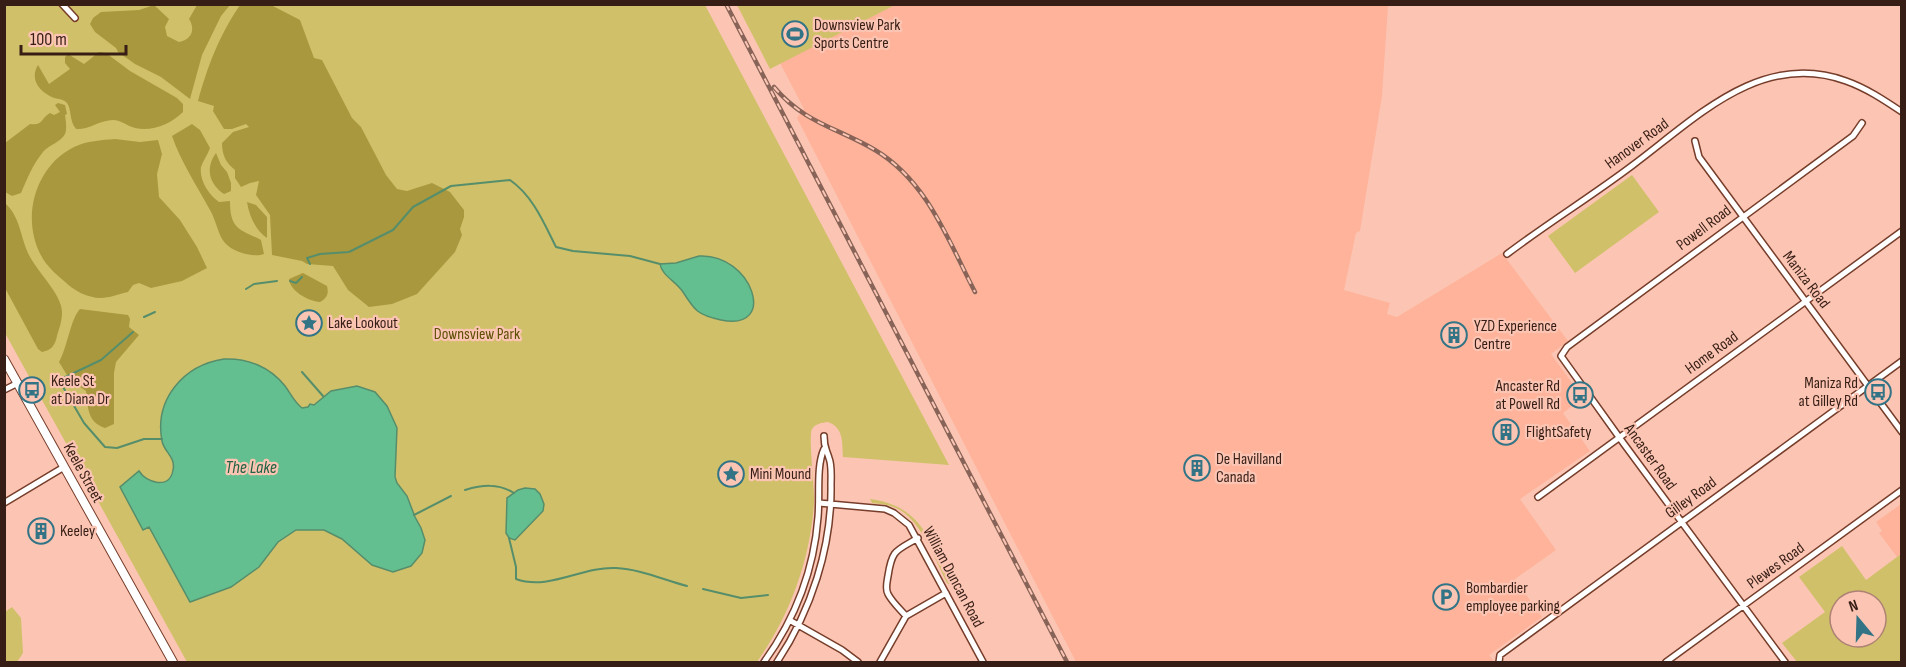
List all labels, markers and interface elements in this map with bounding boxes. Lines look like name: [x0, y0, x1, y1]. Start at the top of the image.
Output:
place label: Downsview Park Sports Centre: [814, 16, 900, 53]
scale bar: [21, 18, 126, 56]
sports icon: Downsview Park Sports Centre: [780, 19, 810, 49]
text: 100 m: [30, 29, 67, 50]
street label: Hanover Road: [1602, 115, 1672, 173]
street label: Powell Road: [1673, 201, 1735, 255]
street label: Maniza Road: [1778, 248, 1834, 312]
place icon: Lake Lookout: [294, 308, 324, 338]
place label: Lake Lookout: [328, 314, 398, 333]
place label: YZD Experience Centre: [1474, 317, 1557, 354]
building icon: YZD Experience Centre: [1439, 320, 1469, 350]
park label: Downsview Park: [434, 325, 520, 344]
street label: Home Road: [1682, 327, 1742, 379]
place label: Keele St at Diana Dr: [51, 372, 110, 409]
place label: Maniza Rd at Gilley Rd: [1799, 374, 1858, 411]
bus stop icon: Keele St at Diana Dr: [17, 375, 47, 405]
place label: Ancaster Rd at Powell Rd: [1495, 377, 1560, 414]
bus stop icon: Maniza Rd at Gilley Rd: [1863, 377, 1893, 407]
bus stop icon: Ancaster Rd at Powell Rd: [1565, 380, 1595, 410]
building icon: FlightSafety: [1491, 417, 1521, 447]
street label: Ancaster Road: [1619, 419, 1680, 494]
place label: FlightSafety: [1526, 423, 1591, 442]
street label: Keele Street: [59, 440, 107, 506]
place label: De Havilland Canada: [1216, 450, 1282, 487]
building icon: De Havilland Canada: [1182, 453, 1212, 483]
water label: The Lake: [225, 457, 277, 478]
place icon: Mini Mound: [716, 459, 746, 489]
place label: Mini Mound: [750, 465, 811, 484]
street label: Gilley Road: [1662, 473, 1720, 523]
building icon: Keeley: [26, 516, 56, 546]
place label: Keeley: [60, 522, 95, 541]
street label: William Duncan Road: [918, 523, 988, 631]
street label: Plewes Road: [1744, 539, 1808, 593]
place label: Bombardier employee parking: [1466, 579, 1560, 616]
parking icon: Bombardier employee parking: [1431, 582, 1461, 612]
north arrow: [1828, 589, 1888, 649]
text: N: [1846, 596, 1861, 617]

